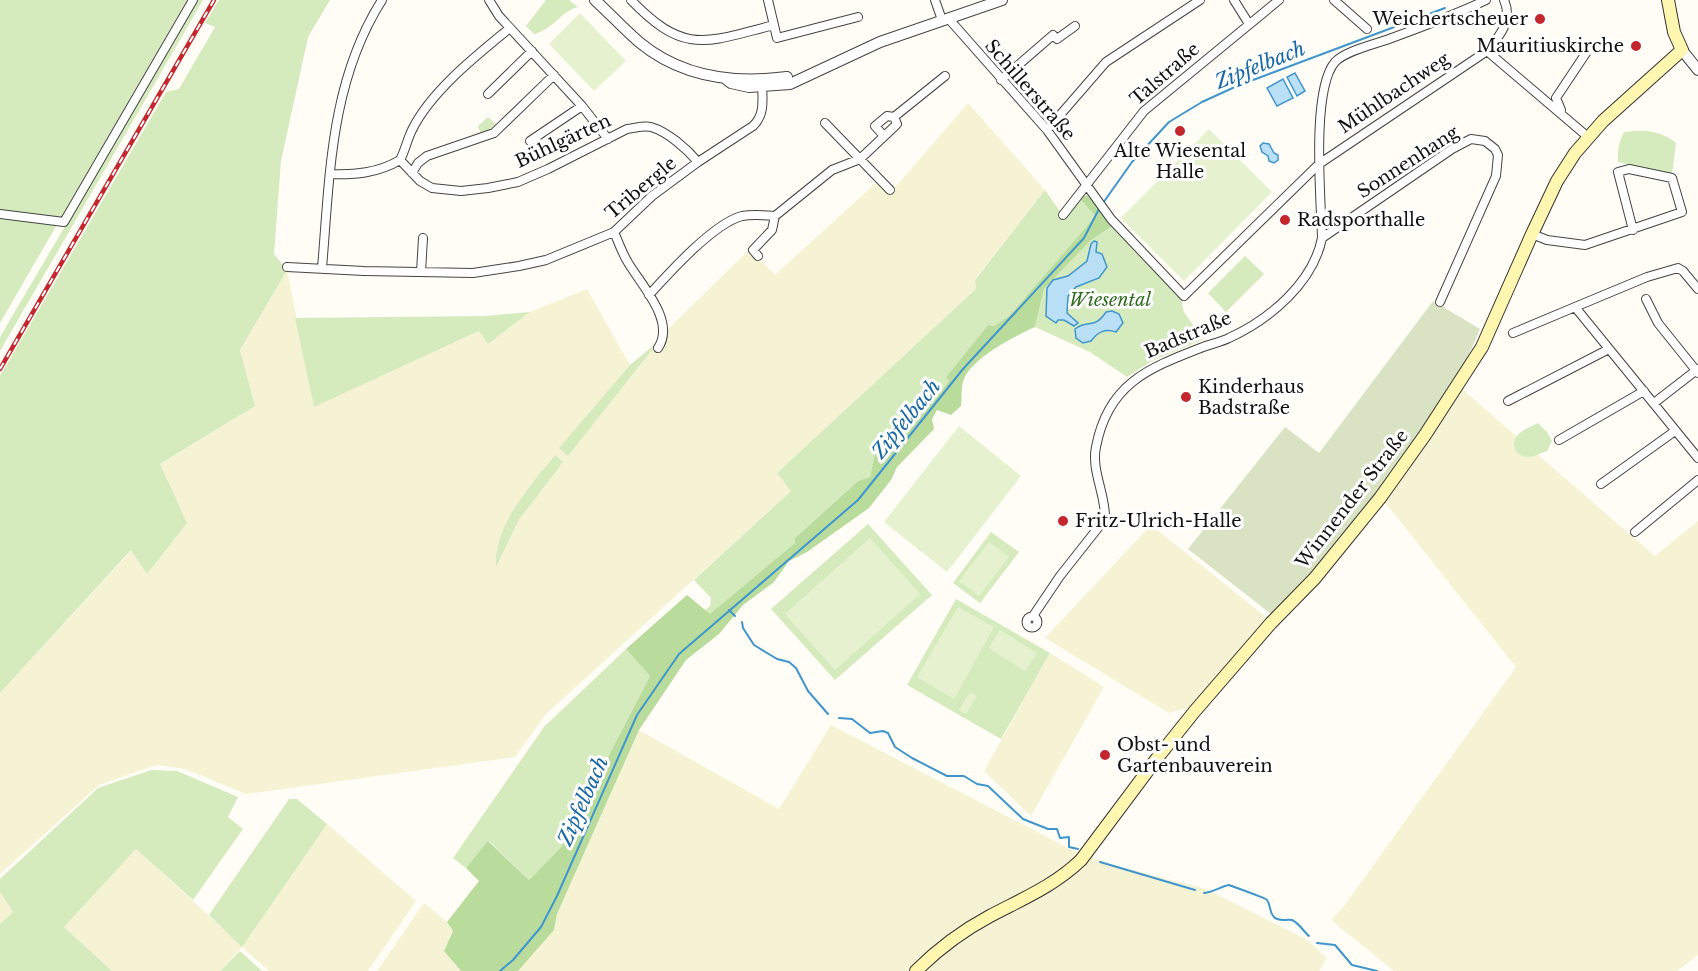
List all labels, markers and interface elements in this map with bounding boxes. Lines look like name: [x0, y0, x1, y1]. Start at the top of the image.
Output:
place label: Weichertscheuer: [1372, 8, 1528, 30]
marker: Weichertscheuer: [1533, 12, 1547, 26]
street label: Schillerstraße: [980, 35, 1080, 145]
place label: Mauritiuskirche: [1476, 35, 1624, 57]
water label: Zipfelbach: [1210, 36, 1309, 94]
street label: Talstraße: [1126, 38, 1204, 110]
marker: Mauritiuskirche: [1629, 39, 1643, 53]
street label: Mühlbachweg: [1334, 48, 1454, 138]
street label: Bühlgärten: [512, 109, 614, 173]
street label: Sonnenhang: [1353, 121, 1463, 203]
marker: Alte Wiesental Halle: [1173, 124, 1187, 138]
place label: Alte Wiesental Halle: [1113, 140, 1246, 183]
street label: Tribergle: [601, 152, 681, 224]
place label: Radsporthalle: [1297, 209, 1425, 231]
marker: Radsporthalle: [1278, 213, 1292, 227]
park label: Wiesental: [1069, 289, 1151, 311]
street label: Badstraße: [1141, 307, 1235, 363]
water label: Zipfelbach: [866, 374, 945, 464]
place label: Kinderhaus Badstraße: [1198, 376, 1304, 419]
marker: Kinderhaus Badstraße: [1179, 390, 1193, 404]
street label: Winnender Straße: [1290, 425, 1413, 574]
place label: Fritz-Ulrich-Halle: [1075, 510, 1242, 532]
marker: Fritz-Ulrich-Halle: [1056, 514, 1070, 528]
place label: Obst- und Gartenbauverein: [1117, 734, 1273, 777]
marker: Obst- und Gartenbauverein: [1098, 748, 1112, 762]
water label: Zipfelbach: [552, 753, 613, 850]

